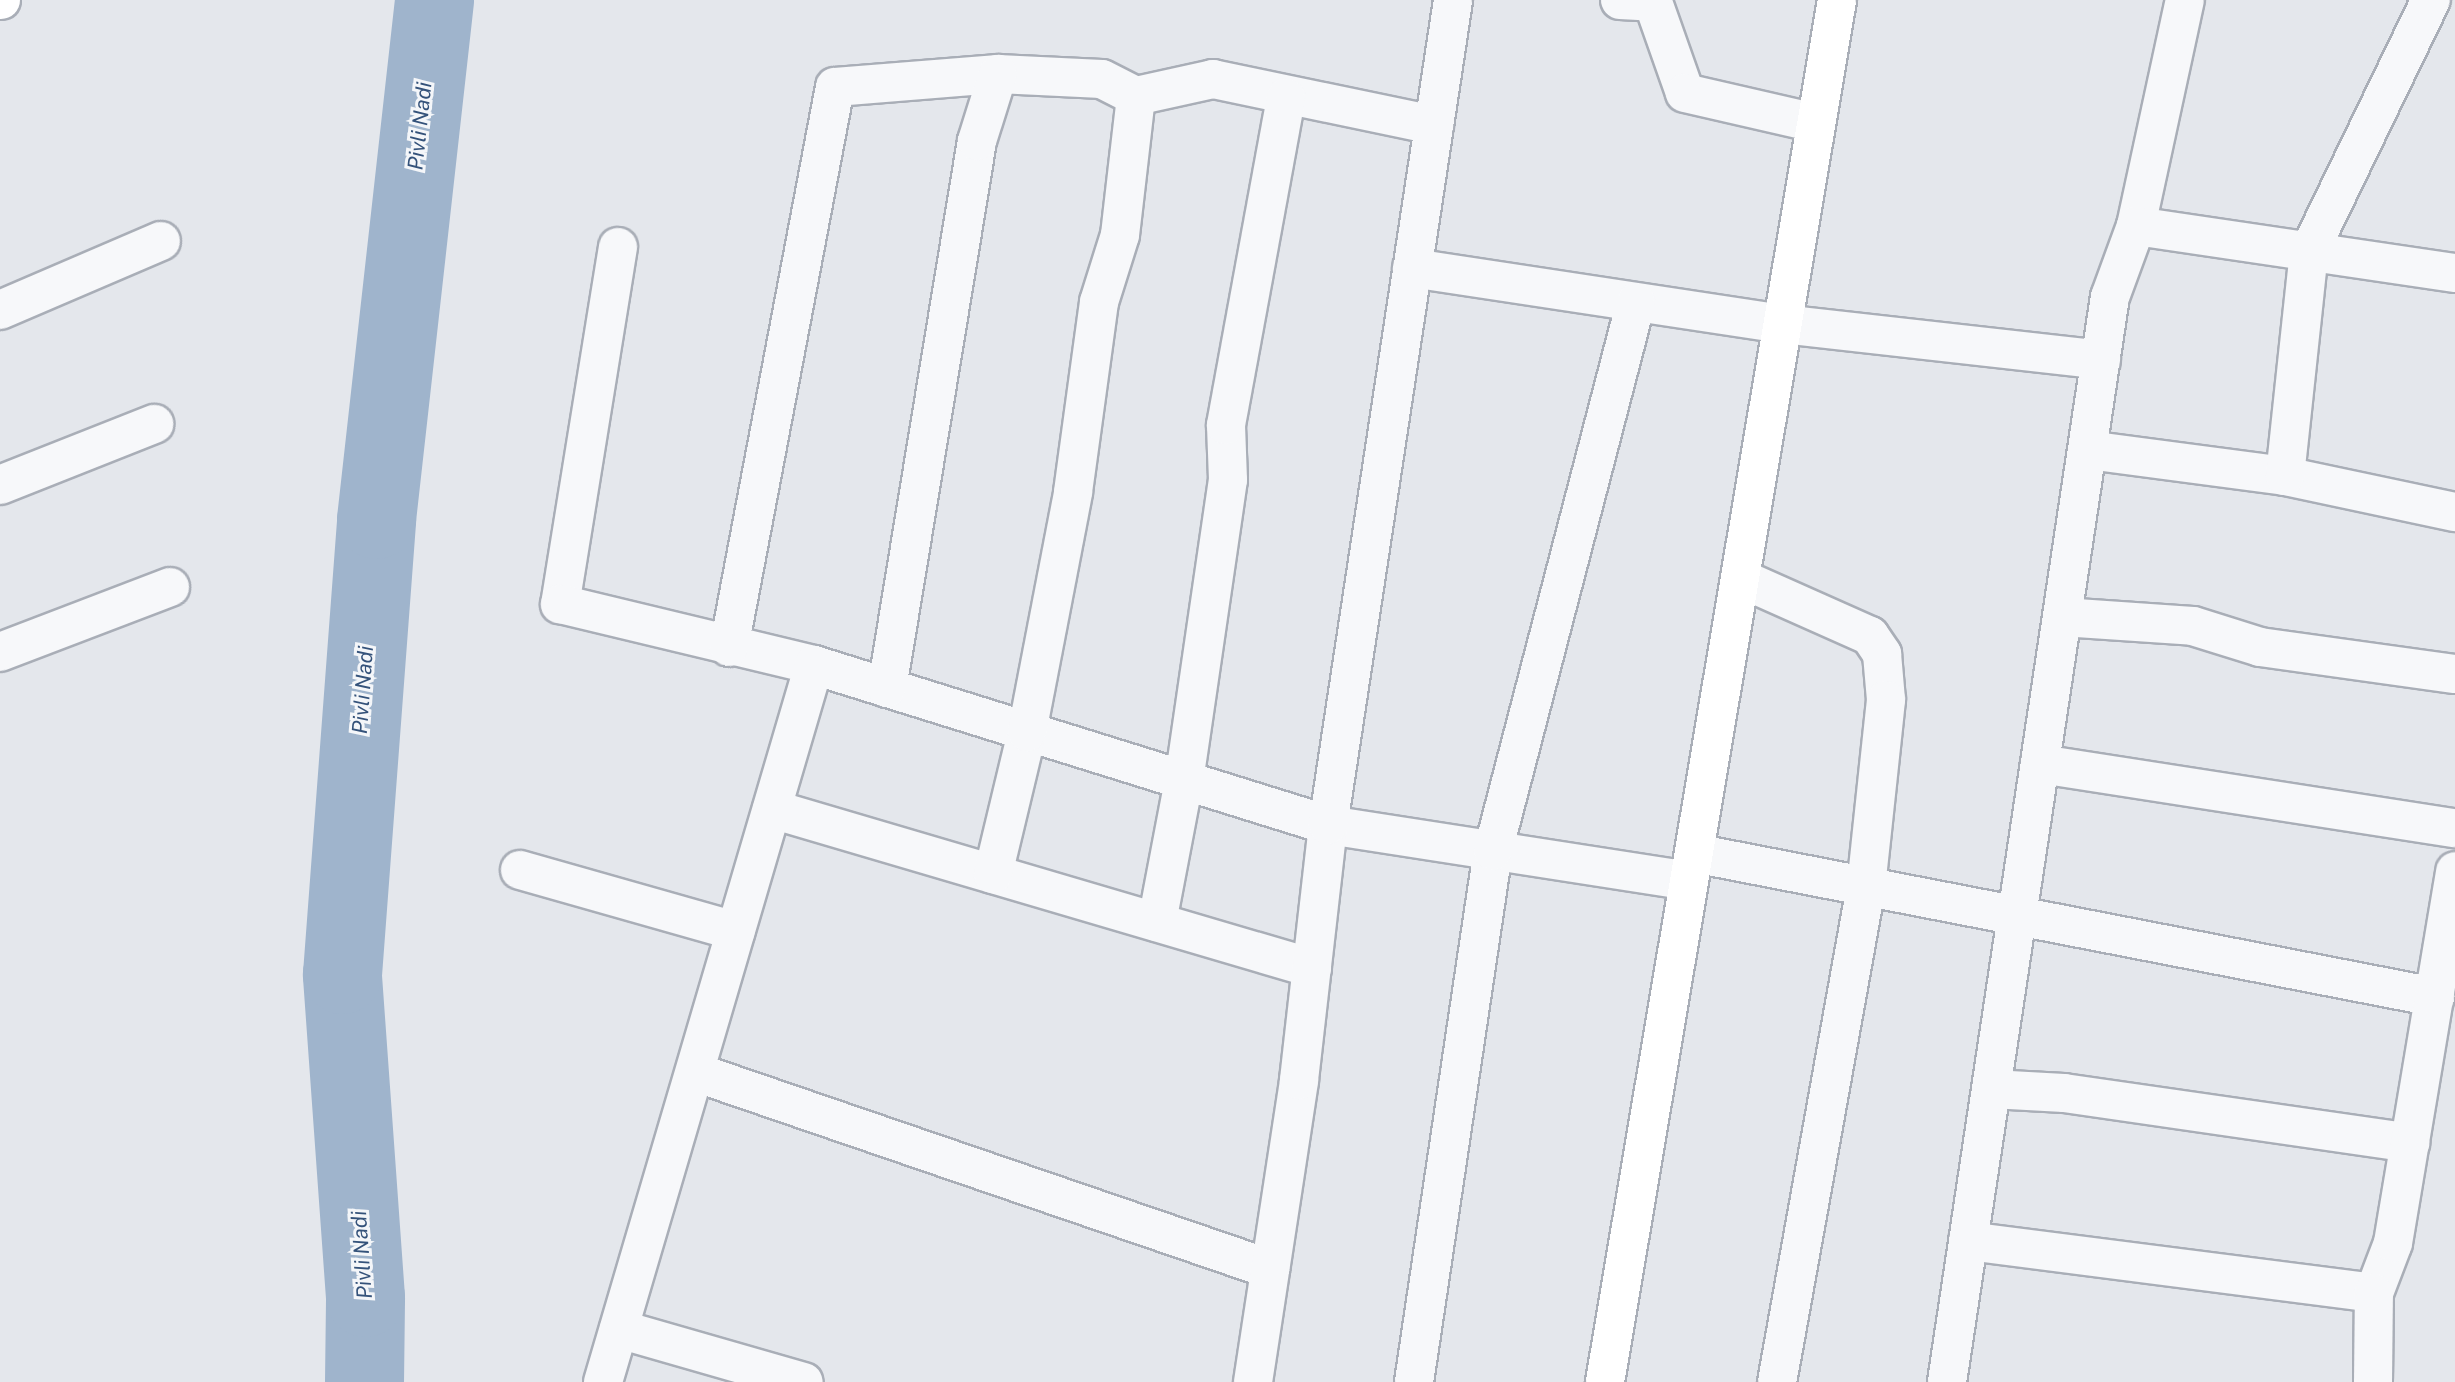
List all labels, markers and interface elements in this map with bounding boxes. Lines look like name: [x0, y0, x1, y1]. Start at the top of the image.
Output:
water label: Pivli Nadi: [403, 81, 437, 171]
water label: Pivli Nadi: [347, 645, 379, 735]
water label: Pivli Nadi: [346, 1210, 378, 1300]

